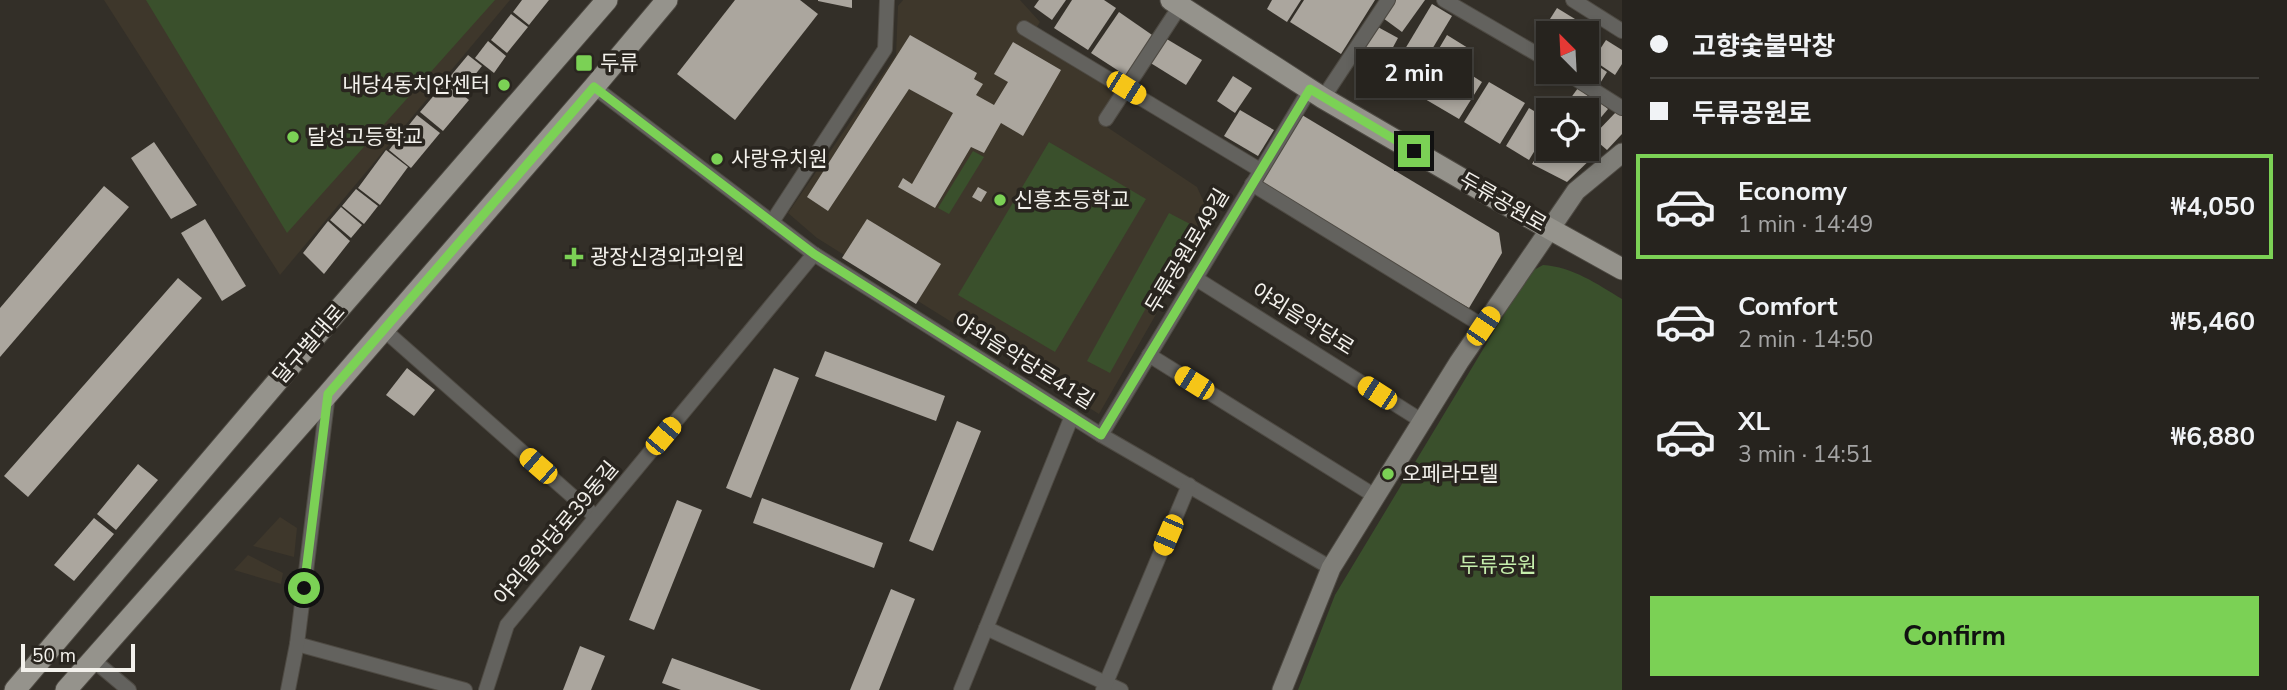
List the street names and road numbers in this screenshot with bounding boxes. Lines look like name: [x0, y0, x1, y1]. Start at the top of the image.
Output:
street label: 두류공원로: [1454, 166, 1552, 238]
street label: 두류공원로49길: [1139, 183, 1235, 319]
street label: 야외음악당로: [1246, 276, 1360, 362]
street label: 달구벌대로: [267, 298, 351, 390]
street label: 야외음악당로41길: [949, 307, 1099, 415]
street label: 야외음악당로39동길: [487, 455, 625, 611]

